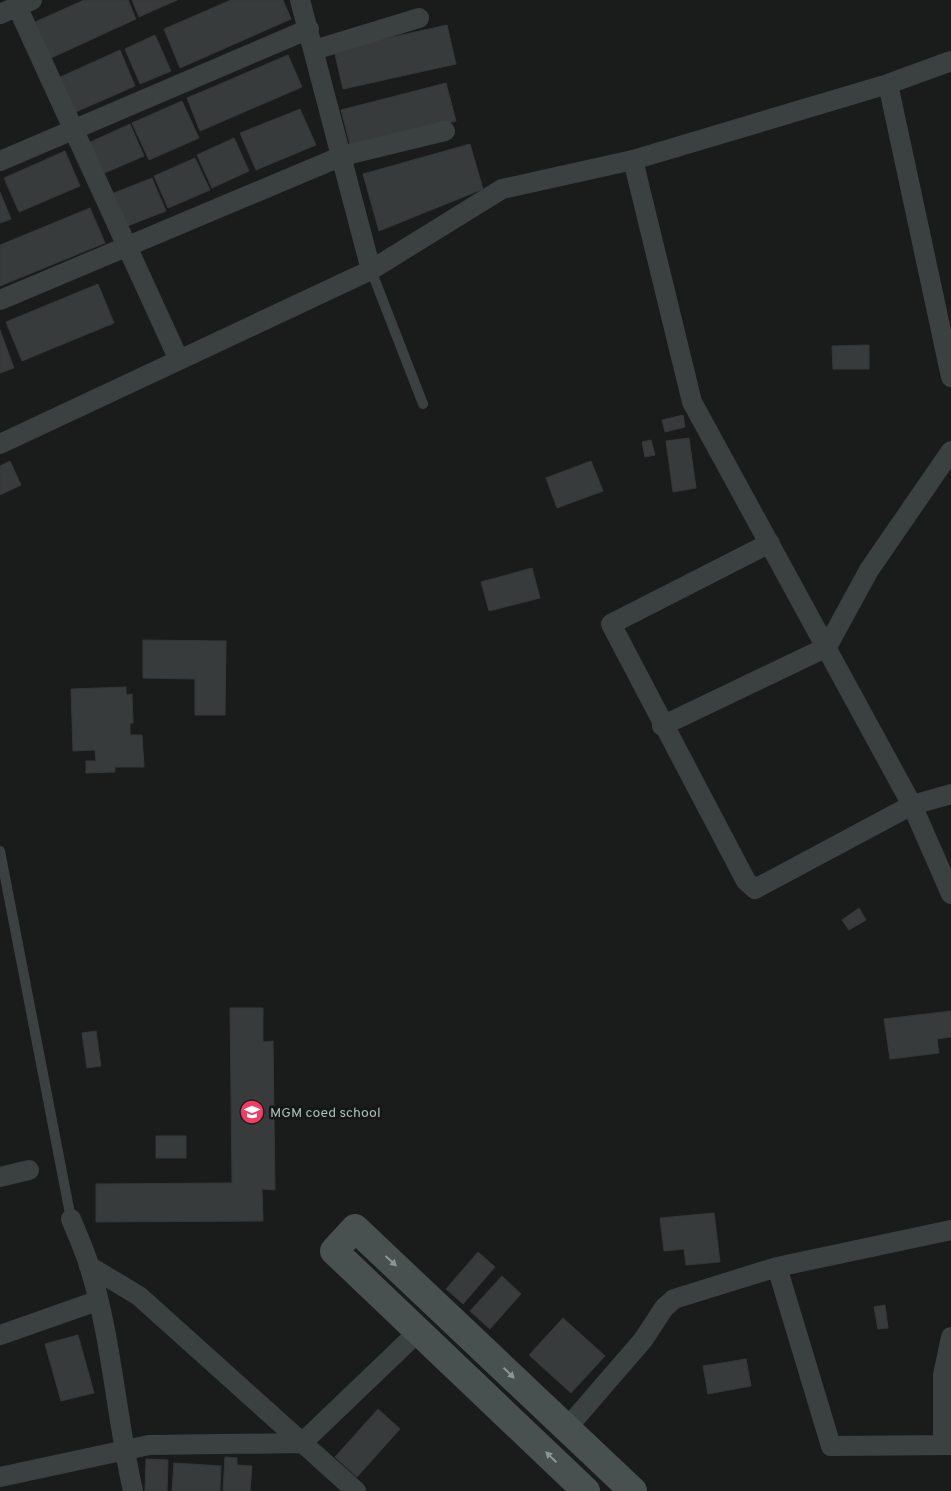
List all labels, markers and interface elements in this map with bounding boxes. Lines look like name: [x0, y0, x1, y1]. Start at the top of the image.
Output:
school or university icon: MGM coed school: [239, 1099, 265, 1125]
place label: MGM coed school: [270, 1105, 381, 1122]
one-way arrow: [385, 1255, 397, 1267]
one-way arrow: [503, 1367, 515, 1379]
one-way arrow: [545, 1451, 557, 1463]

